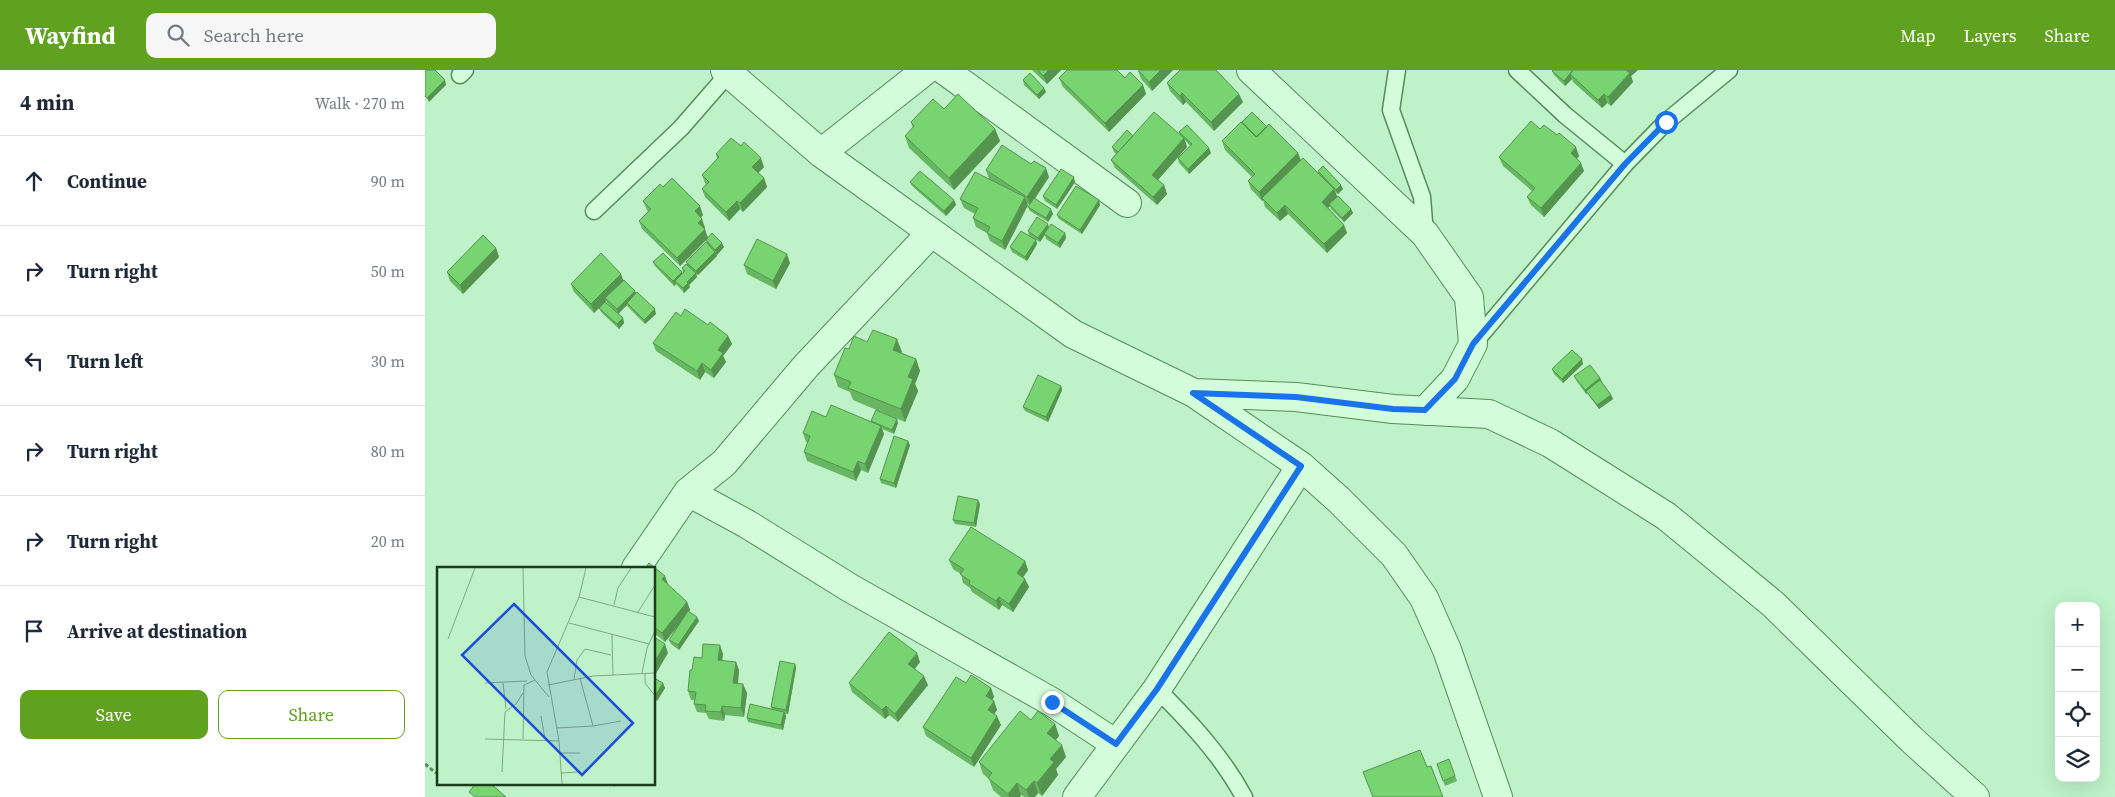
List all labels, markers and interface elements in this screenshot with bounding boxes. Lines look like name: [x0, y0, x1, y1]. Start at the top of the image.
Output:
search box: [146, 13, 496, 58]
text: Wayfind: [25, 19, 116, 52]
icon: search: [164, 21, 192, 49]
text: Search here: [204, 22, 304, 48]
text: Map: [1900, 23, 1935, 48]
text: Layers: [1963, 23, 2016, 48]
text: Share: [2044, 23, 2090, 48]
text: 4 min: [20, 88, 75, 117]
text: Walk · 270 m: [315, 92, 405, 114]
route start: [1655, 111, 1678, 134]
icon: ahead: [20, 167, 48, 195]
text: Continue: [67, 168, 147, 194]
text: 90 m: [371, 170, 405, 192]
icon: right: [20, 257, 48, 285]
text: Turn right: [67, 258, 158, 284]
text: 50 m: [371, 260, 405, 282]
icon: left: [20, 347, 48, 375]
text: Turn left: [67, 348, 143, 374]
text: 30 m: [371, 350, 405, 372]
icon: right: [20, 437, 48, 465]
text: Turn right: [67, 438, 158, 464]
text: 80 m: [371, 440, 405, 462]
icon: right: [20, 527, 48, 555]
text: Turn right: [67, 528, 158, 554]
text: 20 m: [371, 530, 405, 552]
inset map: [437, 567, 655, 784]
map controls: [2055, 602, 2100, 782]
button: +: [2055, 602, 2100, 647]
icon: arrive: [20, 617, 48, 645]
text: Arrive at destination: [67, 618, 247, 644]
button: −: [2055, 647, 2100, 692]
button: Save: [20, 690, 208, 739]
button: Share: [218, 690, 405, 739]
route end: [1041, 691, 1064, 714]
button: locate: [2055, 692, 2100, 737]
button: layers: [2055, 737, 2100, 782]

